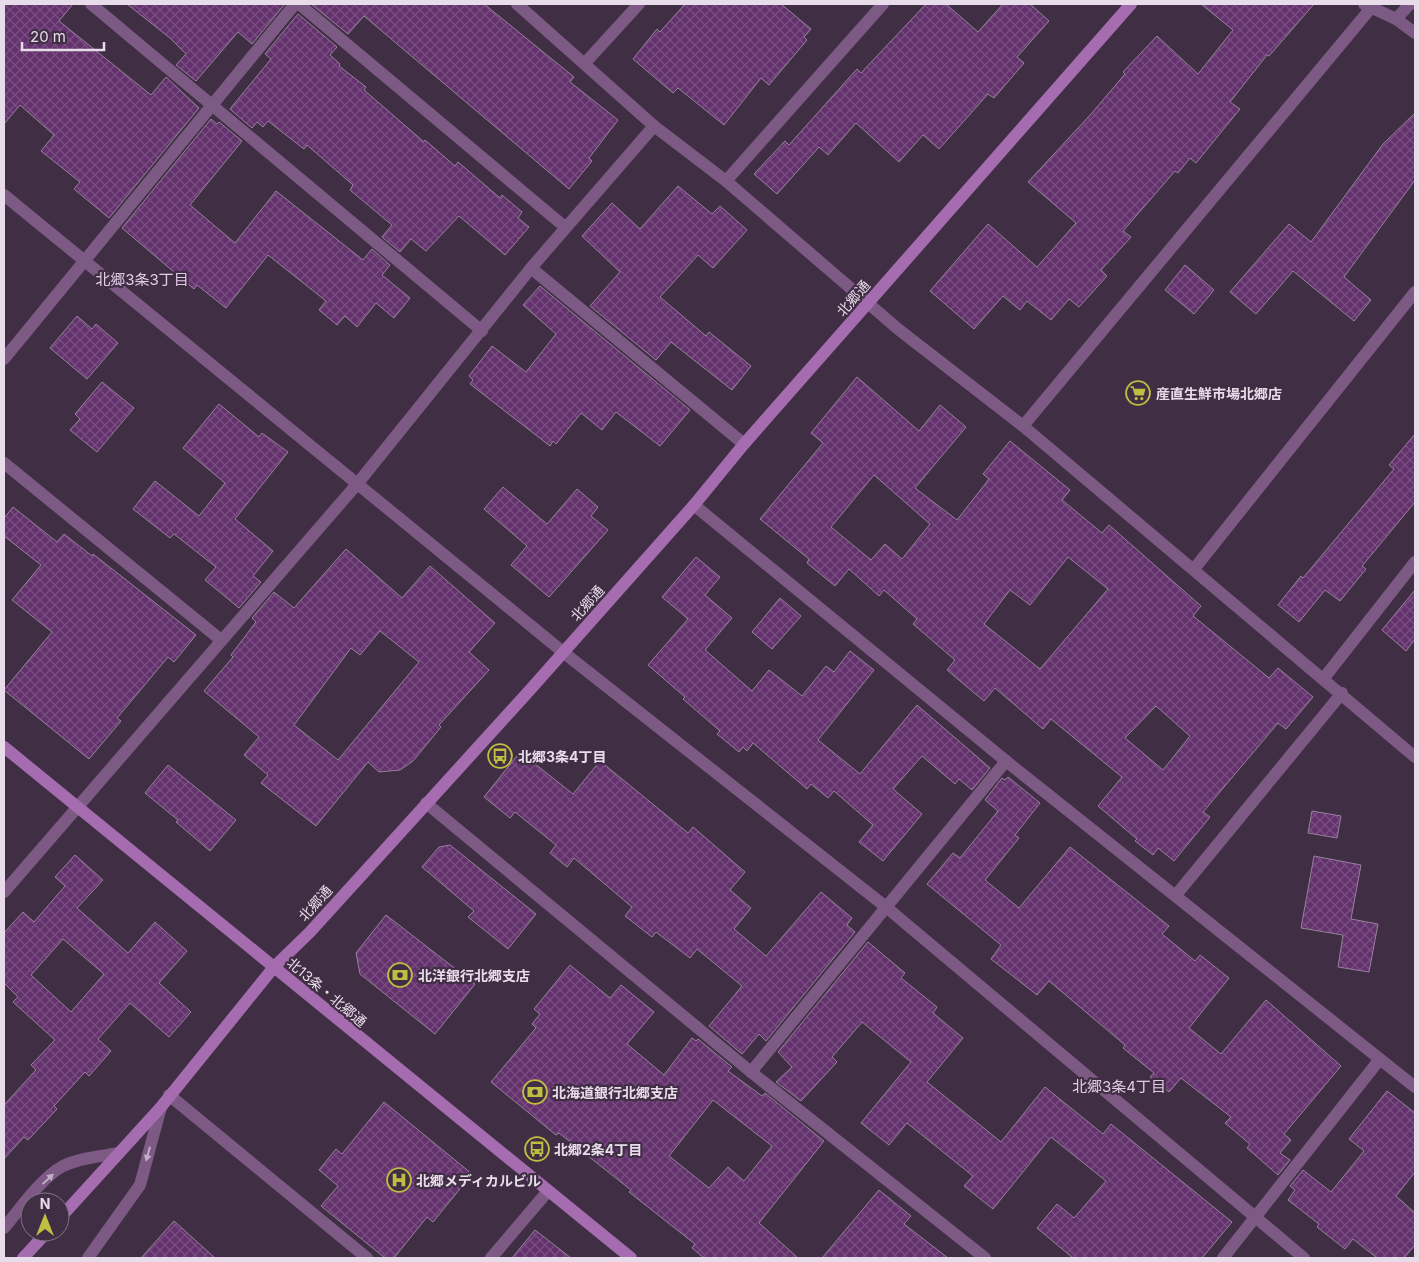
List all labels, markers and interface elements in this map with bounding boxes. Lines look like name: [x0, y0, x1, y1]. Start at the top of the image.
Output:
scale bar: [22, 20, 105, 52]
text: 20 m: [30, 27, 66, 46]
district label: 北郷3条3丁目: [95, 270, 189, 289]
street label: 北郷通: [833, 277, 873, 319]
supermarket icon: 産直生鮮市場北郷店: [1125, 380, 1151, 406]
place label: 産直生鮮市場北郷店: [1156, 385, 1282, 402]
street label: 北郷通: [567, 582, 607, 624]
bus stop icon: 北郷3条4丁目: [487, 743, 513, 769]
place label: 北郷3条4丁目: [518, 748, 607, 765]
street label: 北郷通: [295, 882, 335, 924]
street label: 北13条・北郷通: [284, 954, 370, 1030]
bank icon: 北洋銀行北郷支店: [387, 962, 413, 988]
place label: 北洋銀行北郷支店: [418, 967, 530, 984]
district label: 北郷3条4丁目: [1072, 1077, 1166, 1096]
bank icon: 北海道銀行北郷支店: [522, 1079, 548, 1105]
place label: 北海道銀行北郷支店: [552, 1084, 678, 1101]
bus stop icon: 北郷2条4丁目: [524, 1136, 550, 1162]
place label: 北郷2条4丁目: [554, 1141, 642, 1158]
one-way arrow: [144, 1146, 152, 1162]
hospital icon: 北郷メディカルビル: [386, 1167, 412, 1193]
place label: 北郷メディカルビル: [416, 1172, 541, 1189]
one-way arrow: [42, 1173, 54, 1185]
north arrow: [20, 1192, 70, 1242]
text: N: [40, 1195, 50, 1212]

